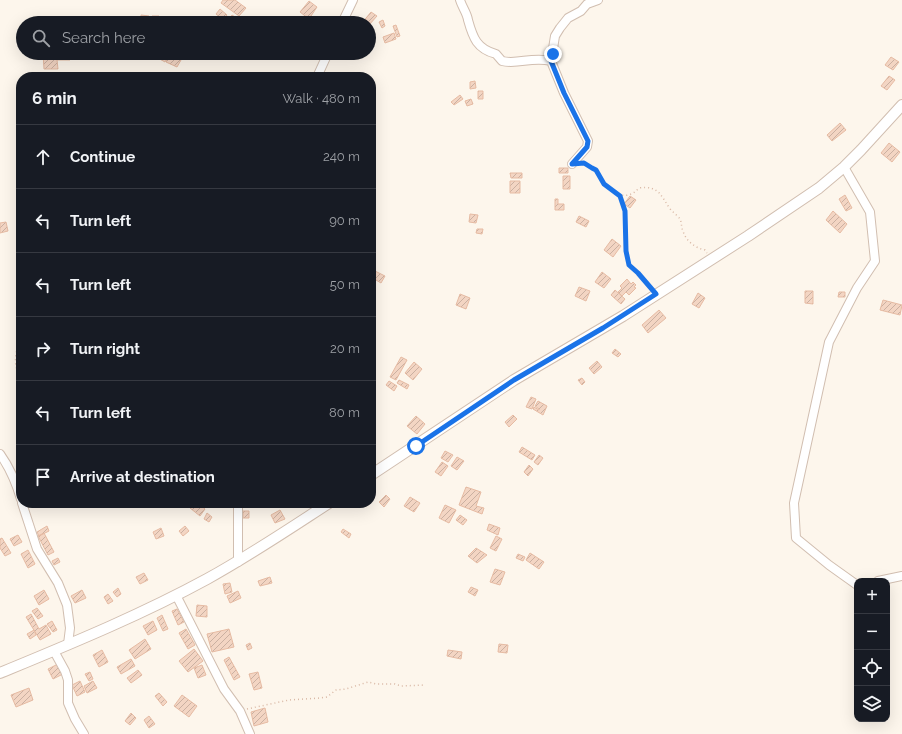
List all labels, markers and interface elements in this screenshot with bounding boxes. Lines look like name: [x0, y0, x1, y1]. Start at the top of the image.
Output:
search box: [16, 16, 376, 60]
icon: search: [30, 27, 52, 49]
text: Search here: [62, 29, 145, 47]
route end: [544, 45, 562, 63]
text: 6 min: [32, 88, 77, 108]
text: Walk · 480 m: [282, 91, 360, 106]
icon: ahead: [32, 146, 54, 168]
text: Continue: [70, 148, 135, 166]
text: 240 m: [323, 149, 360, 164]
icon: left: [32, 210, 54, 232]
text: Turn left: [70, 212, 131, 230]
text: 90 m: [329, 213, 360, 228]
icon: left: [32, 274, 54, 296]
text: Turn left: [70, 276, 131, 294]
text: 50 m: [330, 277, 360, 292]
icon: right: [32, 338, 54, 360]
text: Turn right: [70, 340, 140, 358]
text: 20 m: [330, 341, 360, 356]
icon: left: [32, 402, 54, 424]
text: Turn left: [70, 404, 131, 422]
text: 80 m: [329, 405, 360, 420]
route start: [407, 437, 425, 455]
icon: arrive: [32, 466, 54, 488]
text: Arrive at destination: [70, 468, 215, 486]
map controls: [854, 578, 890, 722]
button: +: [854, 578, 890, 614]
button: −: [854, 614, 890, 650]
button: locate: [854, 650, 890, 686]
button: layers: [854, 686, 890, 722]

